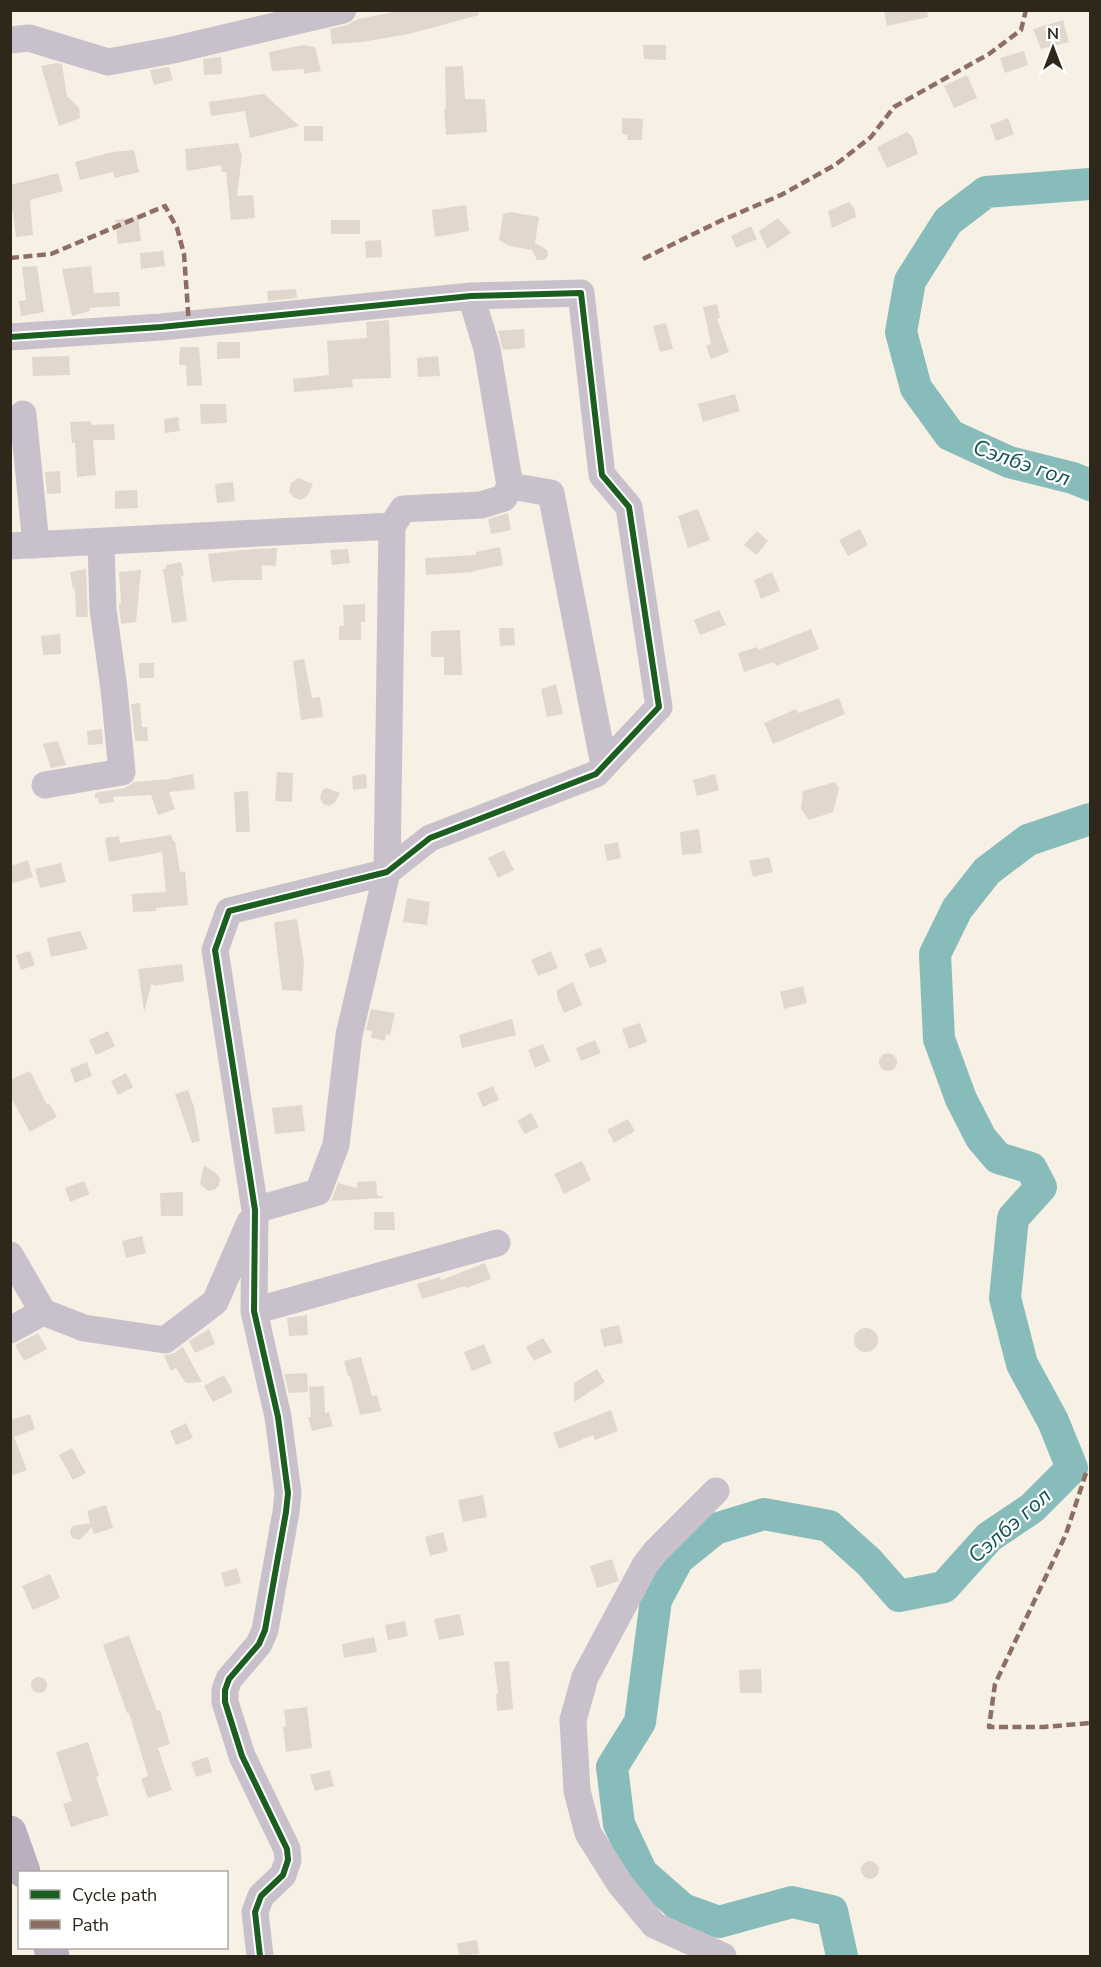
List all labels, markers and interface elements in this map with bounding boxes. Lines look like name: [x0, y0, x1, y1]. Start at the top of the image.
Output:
north arrow: [1023, 18, 1083, 78]
text: N: [1047, 23, 1059, 45]
water label: Сэлбэ гол: [969, 432, 1074, 494]
water label: Сэлбэ гол: [962, 1481, 1058, 1570]
legend: [18, 1871, 228, 1949]
text: Cycle path: [72, 1883, 157, 1907]
text: Path: [72, 1913, 109, 1937]

